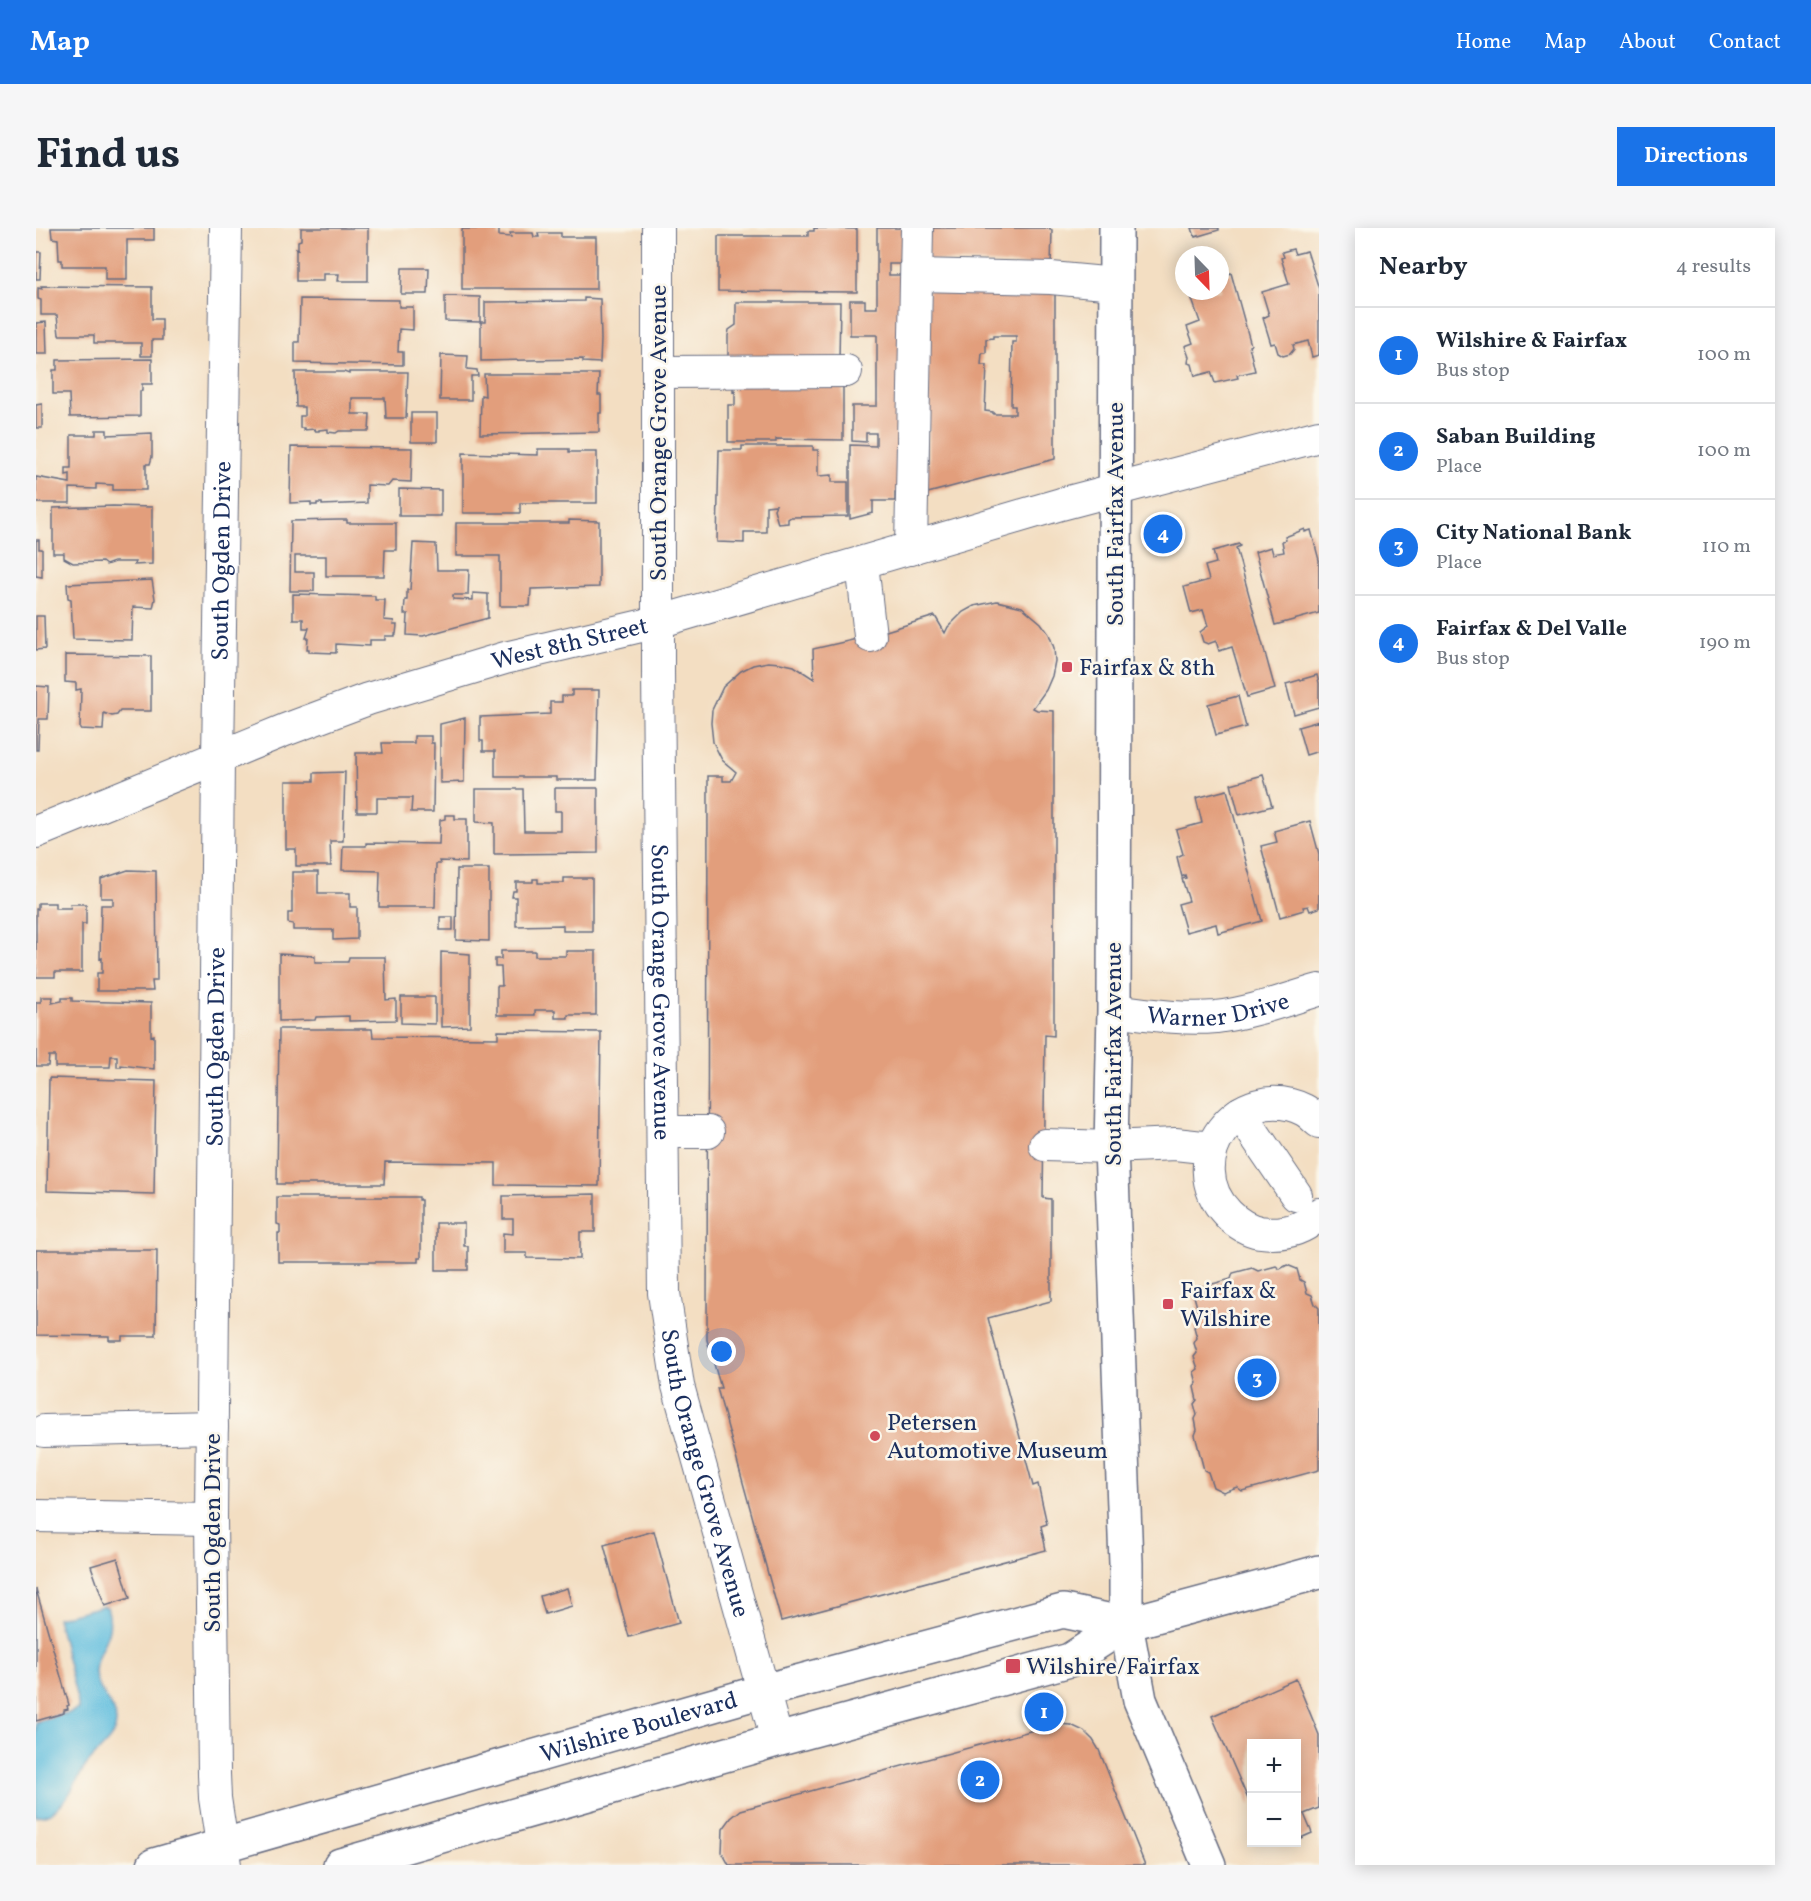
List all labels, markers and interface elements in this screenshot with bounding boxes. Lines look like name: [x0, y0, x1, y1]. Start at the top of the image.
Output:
text: Map: [30, 23, 90, 62]
text: Home: [1456, 28, 1511, 57]
text: Map: [1544, 28, 1586, 57]
text: About: [1619, 28, 1676, 57]
text: Contact: [1709, 28, 1781, 57]
text: Find us: [36, 127, 180, 186]
button: Directions: [1617, 127, 1775, 186]
north arrow: [1175, 246, 1229, 300]
text: Nearby: [1379, 249, 1468, 285]
text: 4 results: [1676, 253, 1751, 281]
street label: South Orange Grove Avenue: [643, 285, 677, 581]
text: Wilshire & Fairfax: [1436, 326, 1627, 357]
text: 1: [1394, 341, 1403, 369]
text: 100 m: [1697, 341, 1751, 369]
text: Bus stop: [1436, 357, 1510, 385]
street label: South Fairfax Avenue: [1100, 402, 1134, 626]
text: Saban Building: [1436, 422, 1596, 453]
text: 2: [1393, 437, 1404, 465]
text: 100 m: [1697, 437, 1751, 465]
text: Place: [1436, 453, 1482, 481]
street label: South Ogden Drive: [204, 461, 241, 661]
pin: 4: [1144, 512, 1182, 556]
text: City National Bank: [1436, 518, 1631, 549]
text: 3: [1393, 533, 1404, 561]
text: 110 m: [1702, 533, 1751, 561]
text: Place: [1436, 549, 1482, 577]
street label: West 8th Street: [488, 610, 652, 680]
text: Fairfax & Del Valle: [1436, 614, 1627, 645]
text: 4: [1392, 629, 1405, 657]
text: 190 m: [1699, 629, 1751, 657]
text: Bus stop: [1436, 645, 1510, 673]
place label: Fairfax & 8th: [1079, 652, 1215, 686]
marker: Fairfax & 8th: [1060, 660, 1074, 674]
street label: South Orange Grove Avenue: [641, 843, 678, 1141]
street label: South Fairfax Avenue: [1098, 942, 1132, 1166]
street label: South Ogden Drive: [199, 947, 235, 1147]
street label: Warner Drive: [1145, 985, 1294, 1037]
place label: Fairfax & Wilshire: [1180, 1275, 1277, 1337]
marker: Fairfax & Wilshire: [1161, 1297, 1175, 1311]
street label: South Orange Grove Avenue: [651, 1327, 757, 1622]
your location: [707, 1337, 736, 1366]
pin: 3: [1238, 1356, 1276, 1400]
place label: Petersen Automotive Museum: [887, 1407, 1108, 1469]
marker: Petersen Automotive Museum: [868, 1429, 882, 1443]
street label: South Ogden Drive: [197, 1433, 231, 1633]
place label: Wilshire/Fairfax: [1026, 1651, 1200, 1685]
marker: Wilshire/Fairfax: [1004, 1657, 1022, 1675]
street label: Wilshire Boulevard: [537, 1684, 742, 1773]
pin: 1: [1024, 1690, 1064, 1734]
map controls: [1247, 1739, 1301, 1847]
button: +: [1247, 1739, 1301, 1793]
pin: 2: [960, 1758, 1000, 1802]
button: −: [1247, 1793, 1301, 1847]

